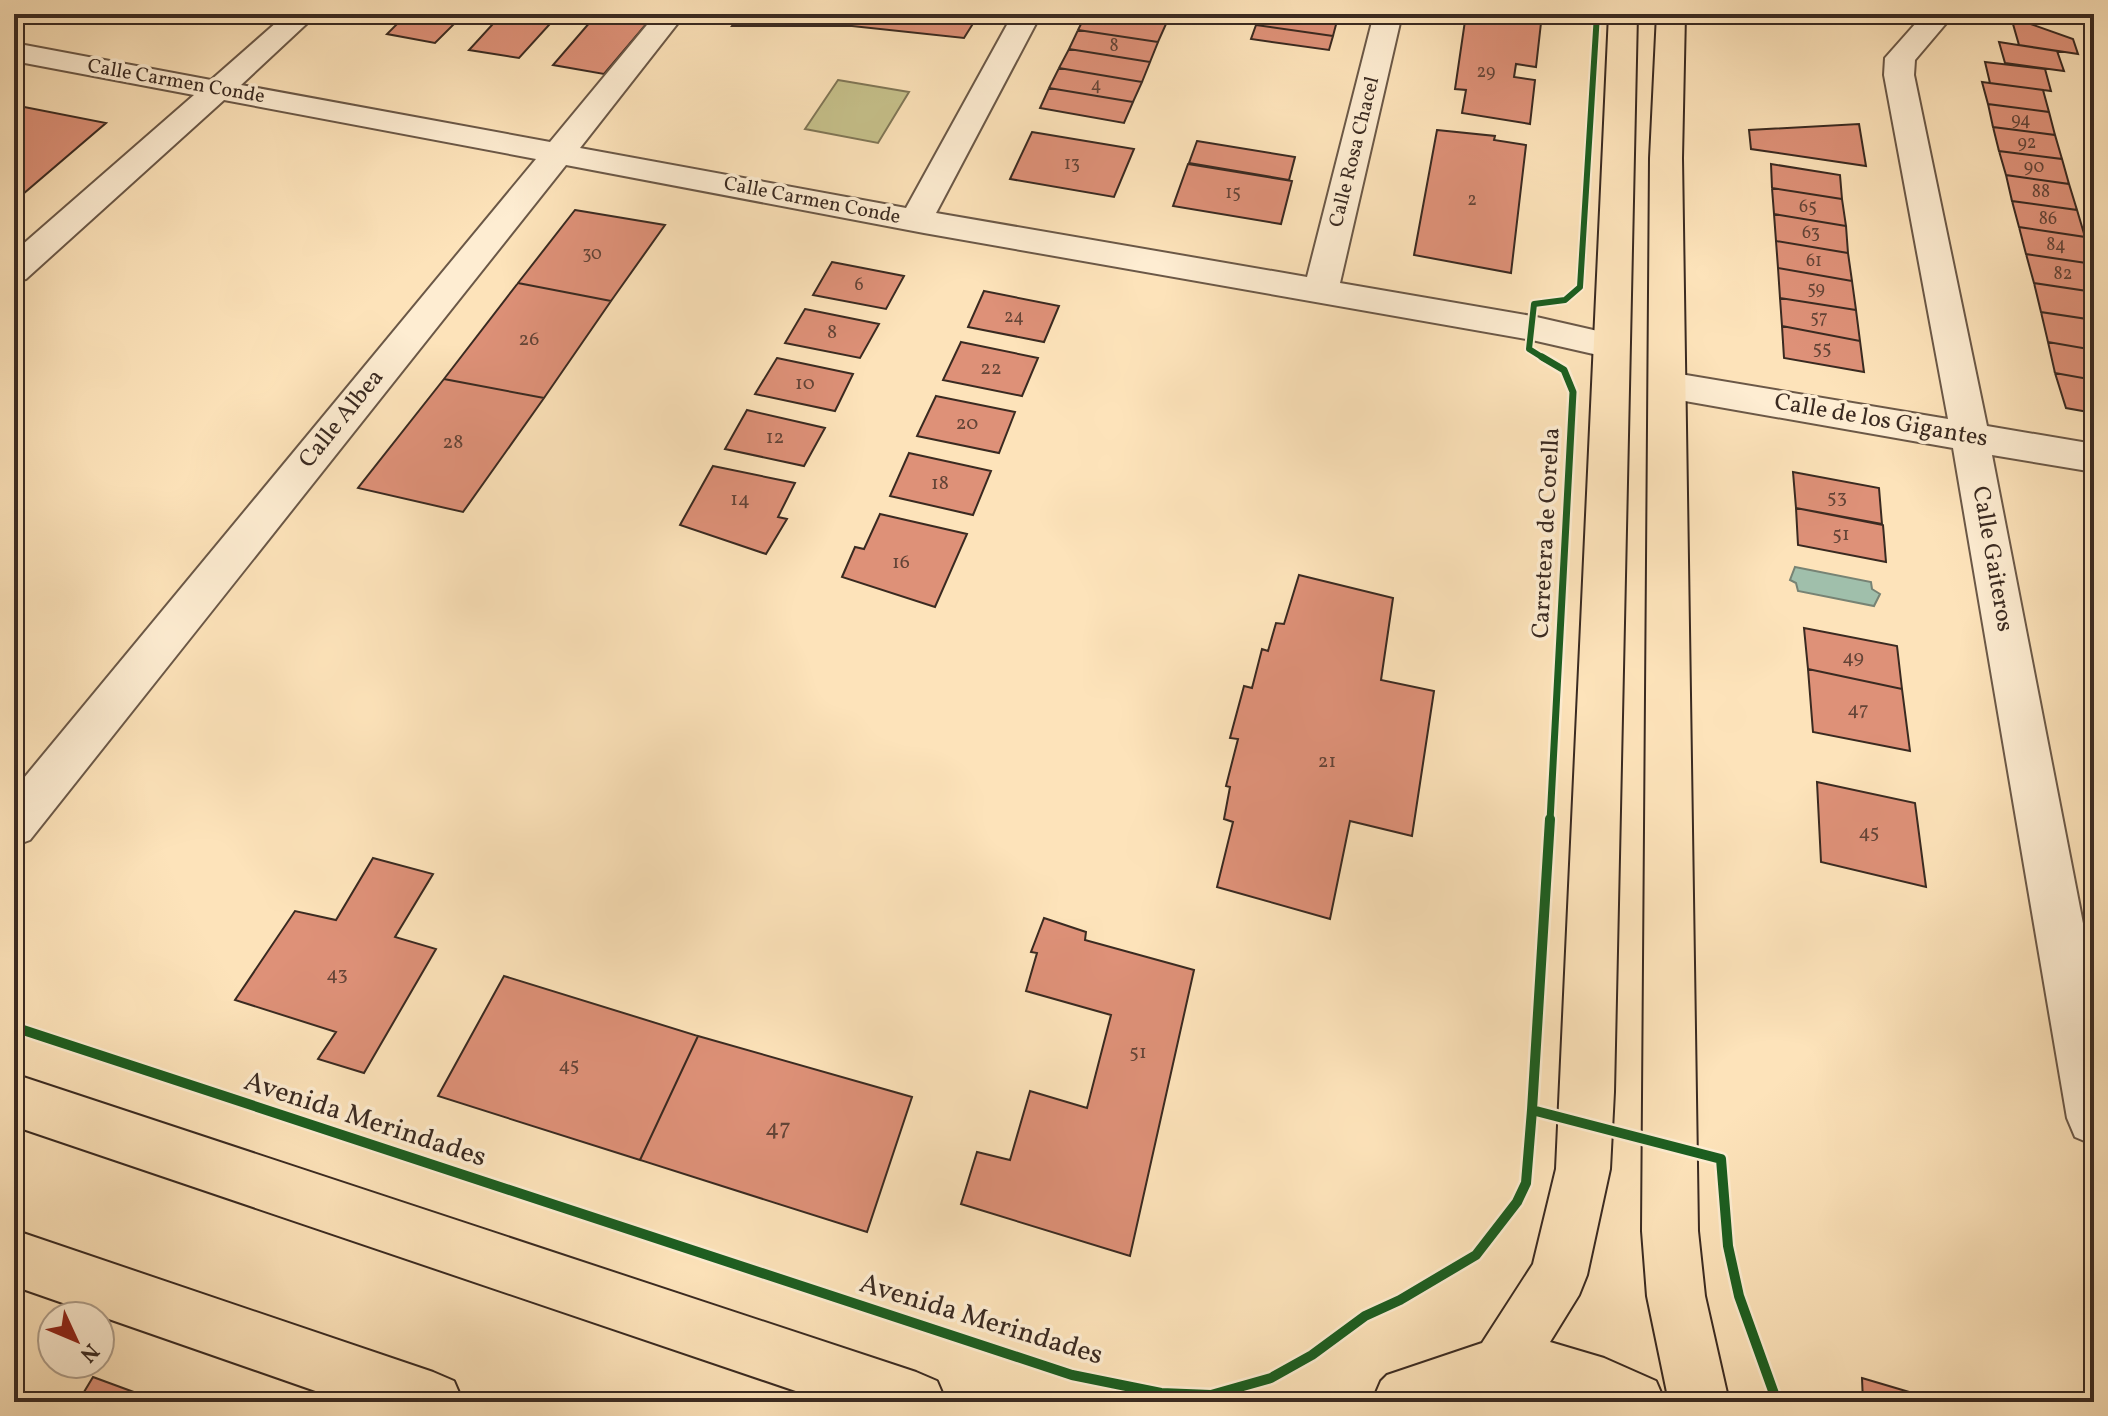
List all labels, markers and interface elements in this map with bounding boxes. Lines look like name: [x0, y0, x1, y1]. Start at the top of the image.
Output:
house number: 8: [1109, 34, 1119, 59]
street label: Calle Carmen Conde: [85, 53, 267, 111]
house number: 29: [1477, 60, 1495, 85]
house number: 4: [1091, 73, 1101, 98]
street label: Calle Rosa Chacel: [1323, 74, 1387, 230]
house number: 94: [2011, 108, 2031, 133]
house number: 92: [2017, 131, 2037, 156]
house number: 13: [1064, 152, 1080, 177]
house number: 90: [2024, 155, 2044, 180]
street label: Calle Carmen Conde: [721, 170, 903, 232]
house number: 88: [2032, 180, 2050, 205]
house number: 15: [1225, 181, 1241, 206]
house number: 2: [1467, 188, 1477, 213]
house number: 65: [1799, 195, 1817, 220]
house number: 86: [2039, 207, 2057, 232]
house number: 63: [1802, 221, 1820, 246]
house number: 84: [2046, 233, 2066, 258]
house number: 30: [582, 242, 602, 267]
house number: 61: [1806, 249, 1822, 274]
house number: 82: [2054, 262, 2072, 287]
house number: 6: [854, 273, 864, 298]
house number: 59: [1807, 277, 1825, 302]
house number: 24: [1004, 305, 1024, 330]
house number: 57: [1810, 306, 1828, 331]
house number: 8: [827, 319, 837, 347]
house number: 26: [519, 326, 539, 354]
house number: 55: [1812, 335, 1832, 363]
house number: 22: [980, 355, 1002, 383]
street label: Calle Albea: [291, 362, 393, 476]
house number: 10: [795, 370, 815, 398]
street label: Calle de los Gigantes: [1772, 386, 1990, 456]
house number: 20: [956, 410, 978, 438]
house number: 12: [766, 424, 784, 452]
street label: Carretera de Corella: [1524, 427, 1570, 639]
house number: 28: [443, 429, 463, 457]
house number: 18: [931, 470, 949, 498]
street label: Calle Gaiteros: [1962, 483, 2022, 635]
house number: 53: [1827, 484, 1847, 512]
house number: 14: [730, 486, 750, 514]
house number: 51: [1832, 521, 1850, 549]
house number: 16: [892, 549, 910, 577]
house number: 49: [1842, 644, 1864, 672]
house number: 47: [1847, 696, 1869, 724]
house number: 21: [1318, 748, 1336, 776]
house number: 45: [1859, 819, 1879, 847]
house number: 43: [326, 961, 348, 989]
house number: 51: [1129, 1039, 1147, 1067]
house number: 45: [559, 1052, 579, 1080]
street label: Avenida Merindades: [239, 1062, 491, 1178]
house number: 47: [765, 1112, 791, 1146]
street label: Avenida Merindades: [854, 1264, 1108, 1376]
north arrow: [36, 1300, 116, 1380]
text: N: [72, 1336, 105, 1369]

